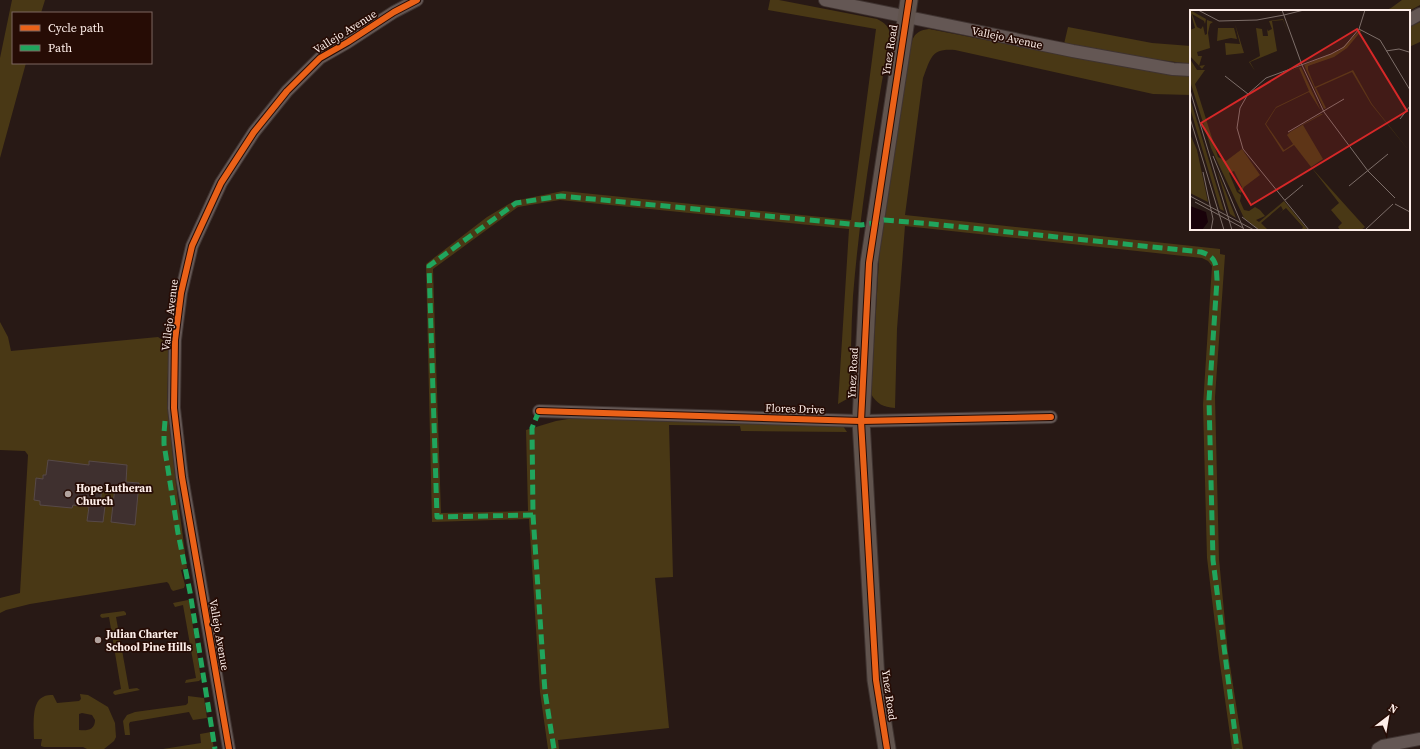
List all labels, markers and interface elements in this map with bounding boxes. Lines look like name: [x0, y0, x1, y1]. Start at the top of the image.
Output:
street label: Vallejo Avenue: [310, 6, 380, 57]
inset map: [1190, 10, 1410, 230]
legend: [12, 12, 152, 64]
text: Cycle path: [48, 20, 104, 36]
street label: Ynez Road: [879, 23, 902, 76]
street label: Vallejo Avenue: [970, 23, 1044, 53]
text: Path: [48, 40, 72, 56]
street label: Vallejo Avenue: [158, 278, 182, 352]
street label: Ynez Road: [844, 346, 862, 399]
street label: Flores Drive: [765, 400, 825, 418]
place label: Hope Lutheran Church: [76, 481, 152, 509]
marker: Hope Lutheran Church: [63, 489, 73, 499]
street label: Vallejo Avenue: [205, 598, 233, 672]
place label: Julian Charter School Pine Hills: [105, 627, 192, 655]
marker: Julian Charter School Pine Hills: [93, 635, 103, 645]
street label: Ynez Road: [878, 669, 900, 722]
north arrow: [1368, 697, 1408, 737]
text: N: [1386, 700, 1400, 717]

